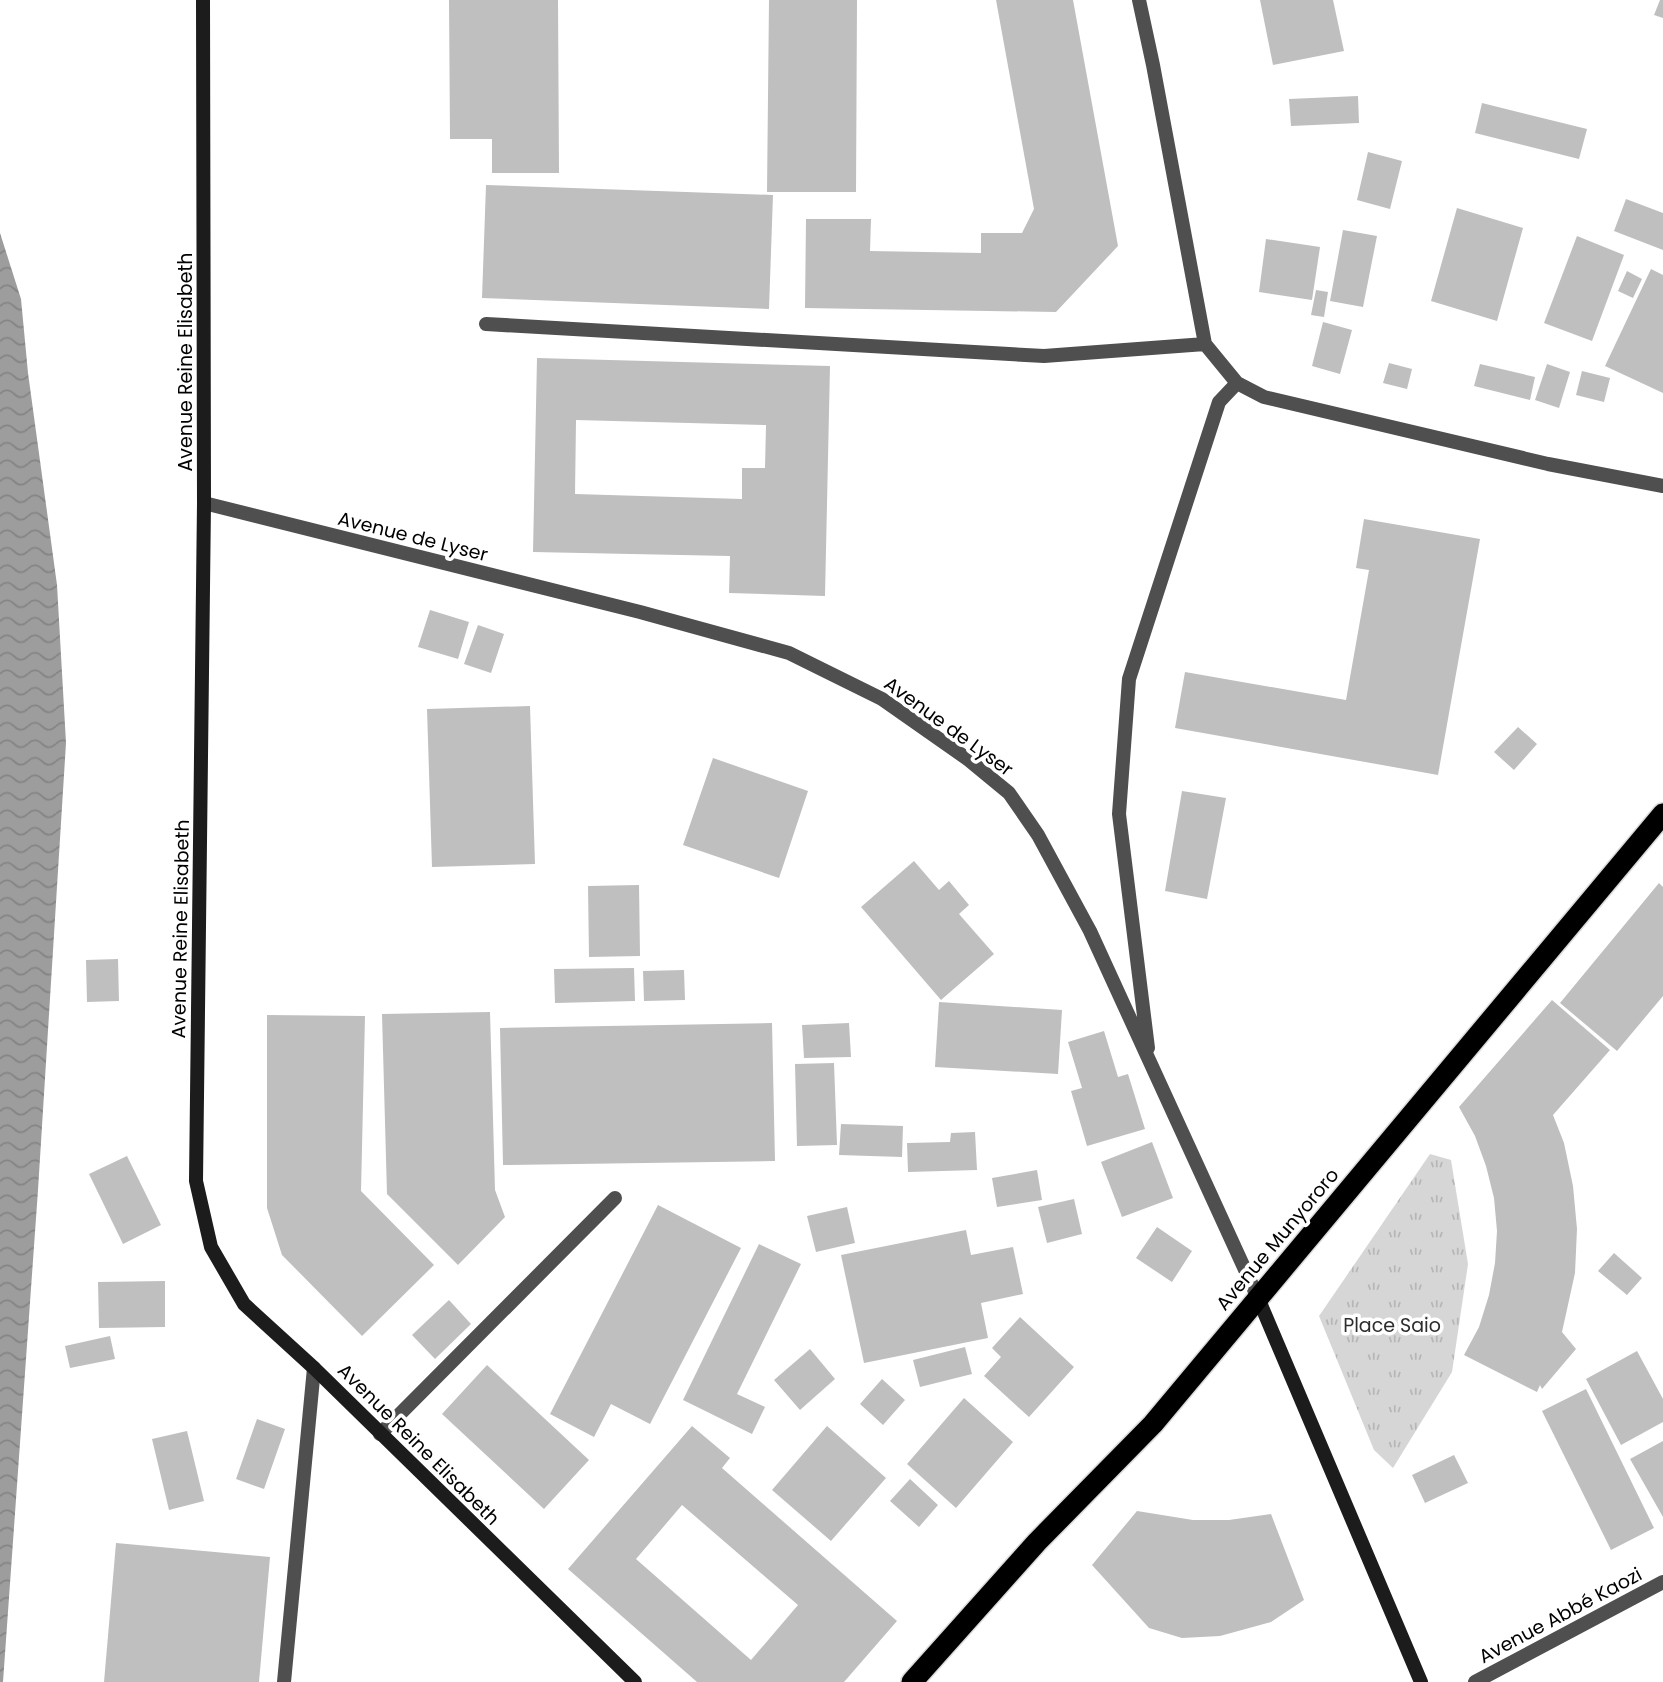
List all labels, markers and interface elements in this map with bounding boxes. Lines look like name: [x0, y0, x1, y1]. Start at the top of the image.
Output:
street label: Avenue Reine Elisabeth: [172, 253, 199, 472]
street label: Avenue de Lyser: [335, 505, 491, 568]
street label: Avenue de Lyser: [879, 670, 1019, 783]
street label: Avenue Reine Elisabeth: [165, 819, 196, 1039]
street label: Avenue Munyororo: [1210, 1162, 1345, 1316]
park label: Place Saio: [1343, 1312, 1441, 1339]
street label: Avenue Reine Elisabeth: [332, 1357, 506, 1531]
street label: Avenue Abbé Kaozi: [1474, 1561, 1647, 1670]

